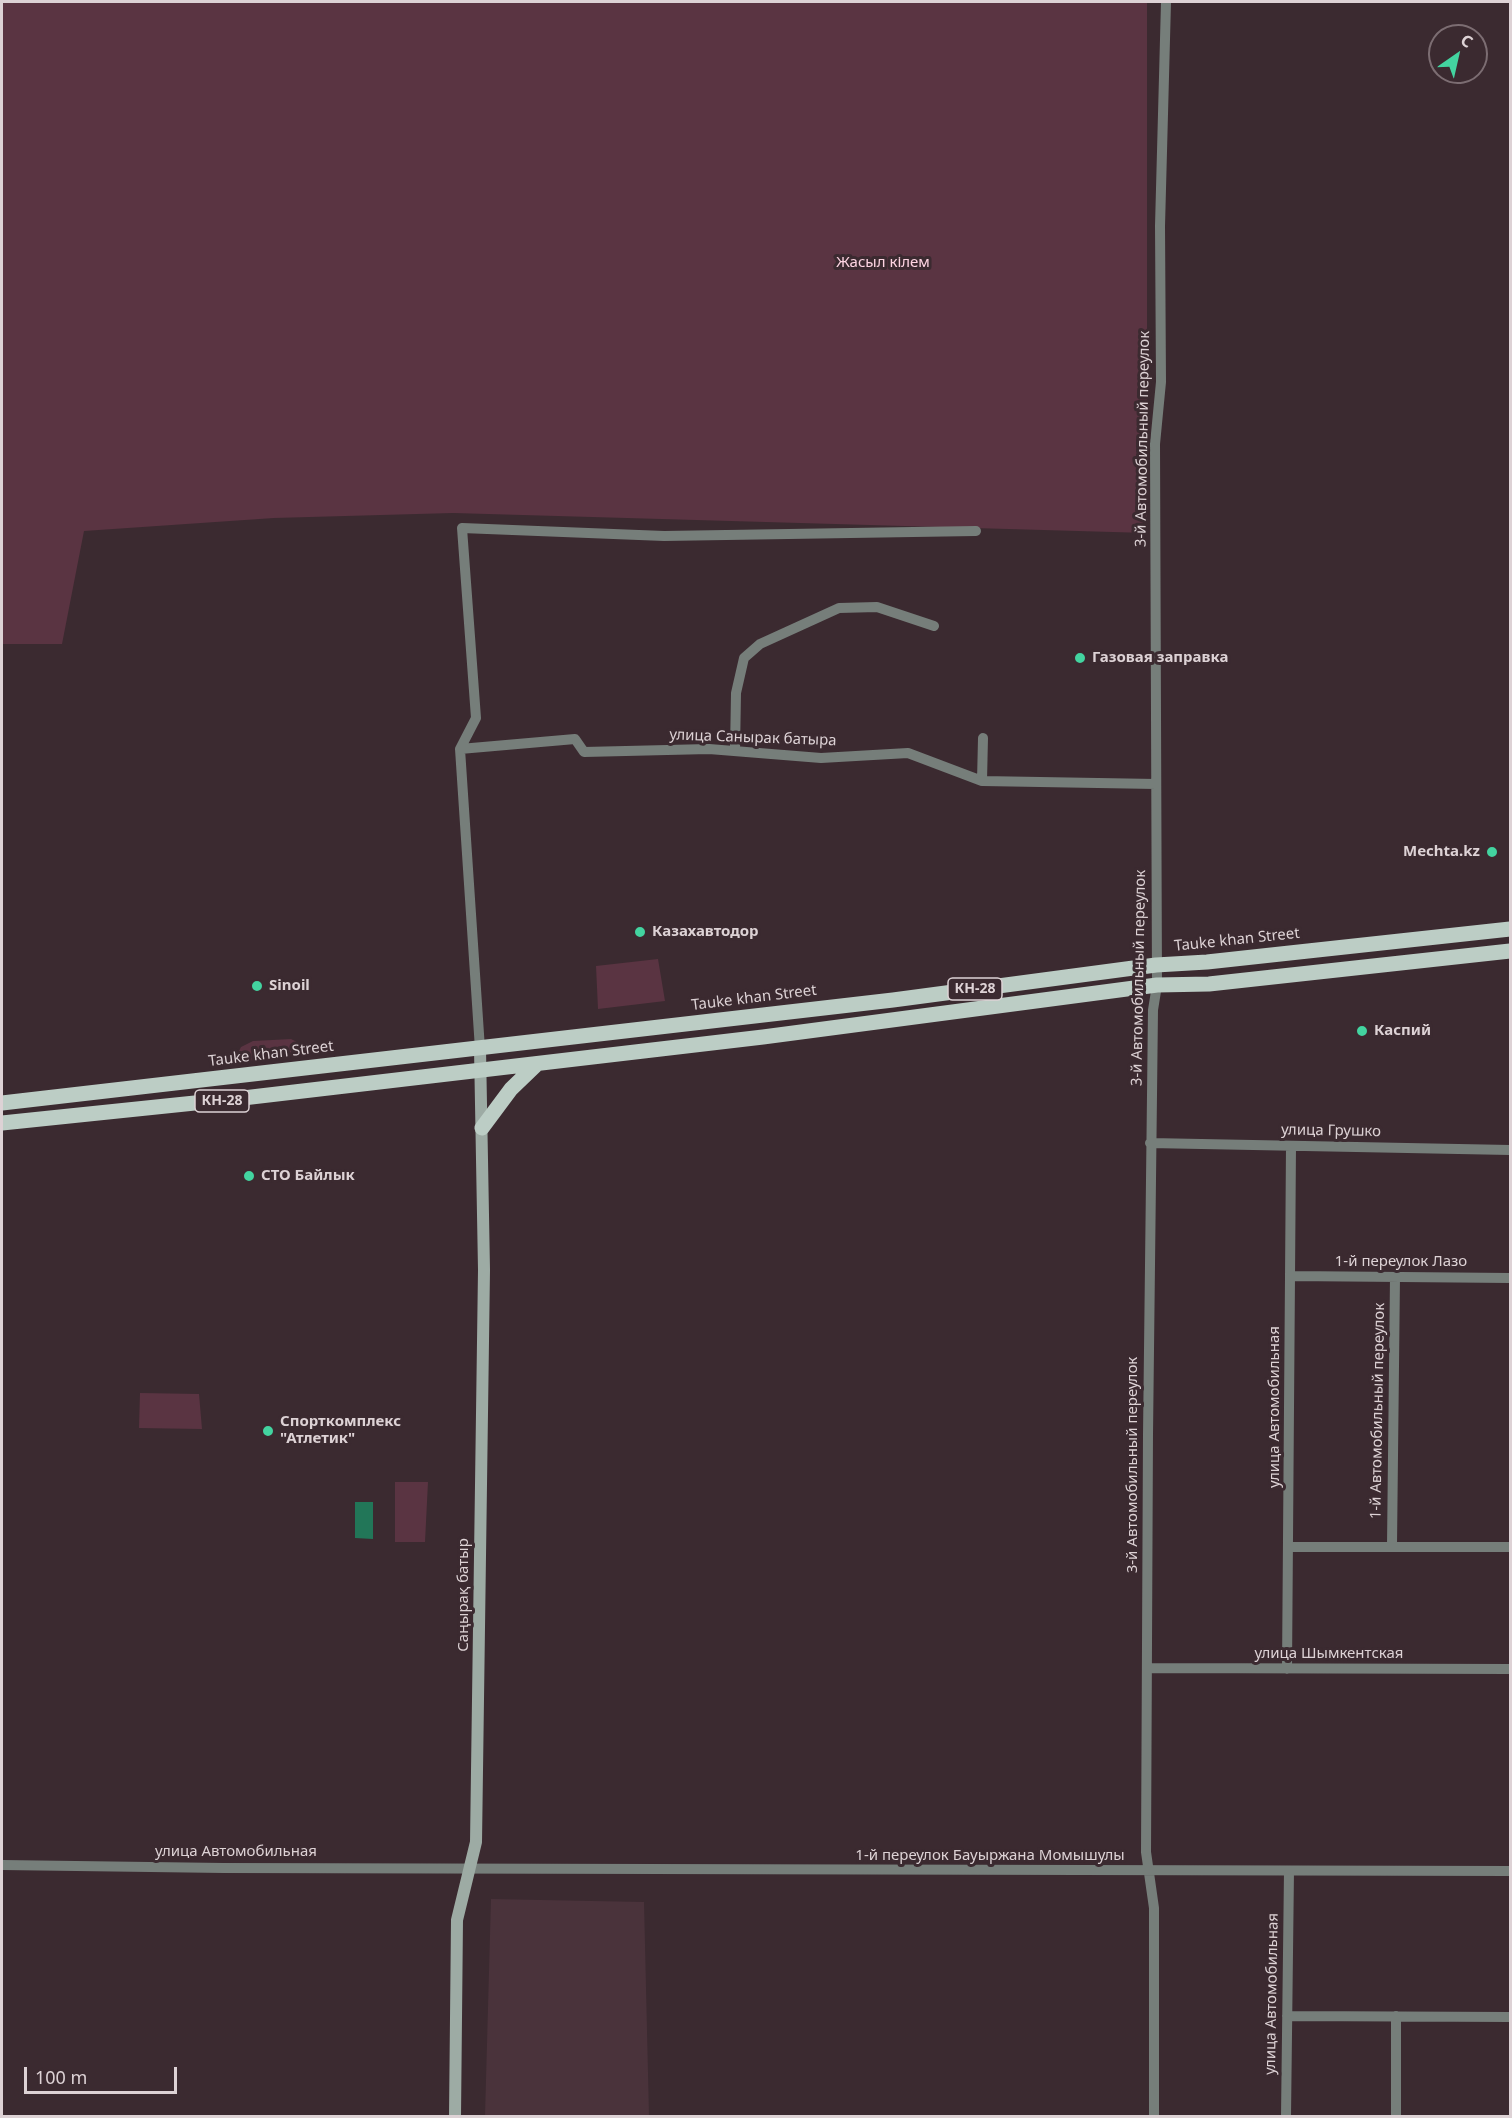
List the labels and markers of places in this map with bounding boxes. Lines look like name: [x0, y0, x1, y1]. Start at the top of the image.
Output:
place label: Газовая заправка: [1092, 649, 1228, 667]
marker: Газовая заправка: [1073, 651, 1087, 665]
place label: Mechta.kz: [1403, 843, 1480, 861]
marker: Mechta.kz: [1485, 845, 1499, 859]
place label: Казахавтодор: [652, 923, 759, 941]
marker: Казахавтодор: [633, 925, 647, 939]
place label: Sinoil: [269, 977, 310, 995]
marker: Sinoil: [250, 979, 264, 993]
place label: Каспий: [1374, 1022, 1431, 1040]
marker: Каспий: [1355, 1024, 1369, 1038]
place label: СТО Байлык: [261, 1167, 355, 1185]
marker: СТО Байлык: [242, 1169, 256, 1183]
place label: Спорткомплекс "Атлетик": [280, 1413, 401, 1448]
marker: Спорткомплекс "Атлетик": [261, 1424, 275, 1438]

